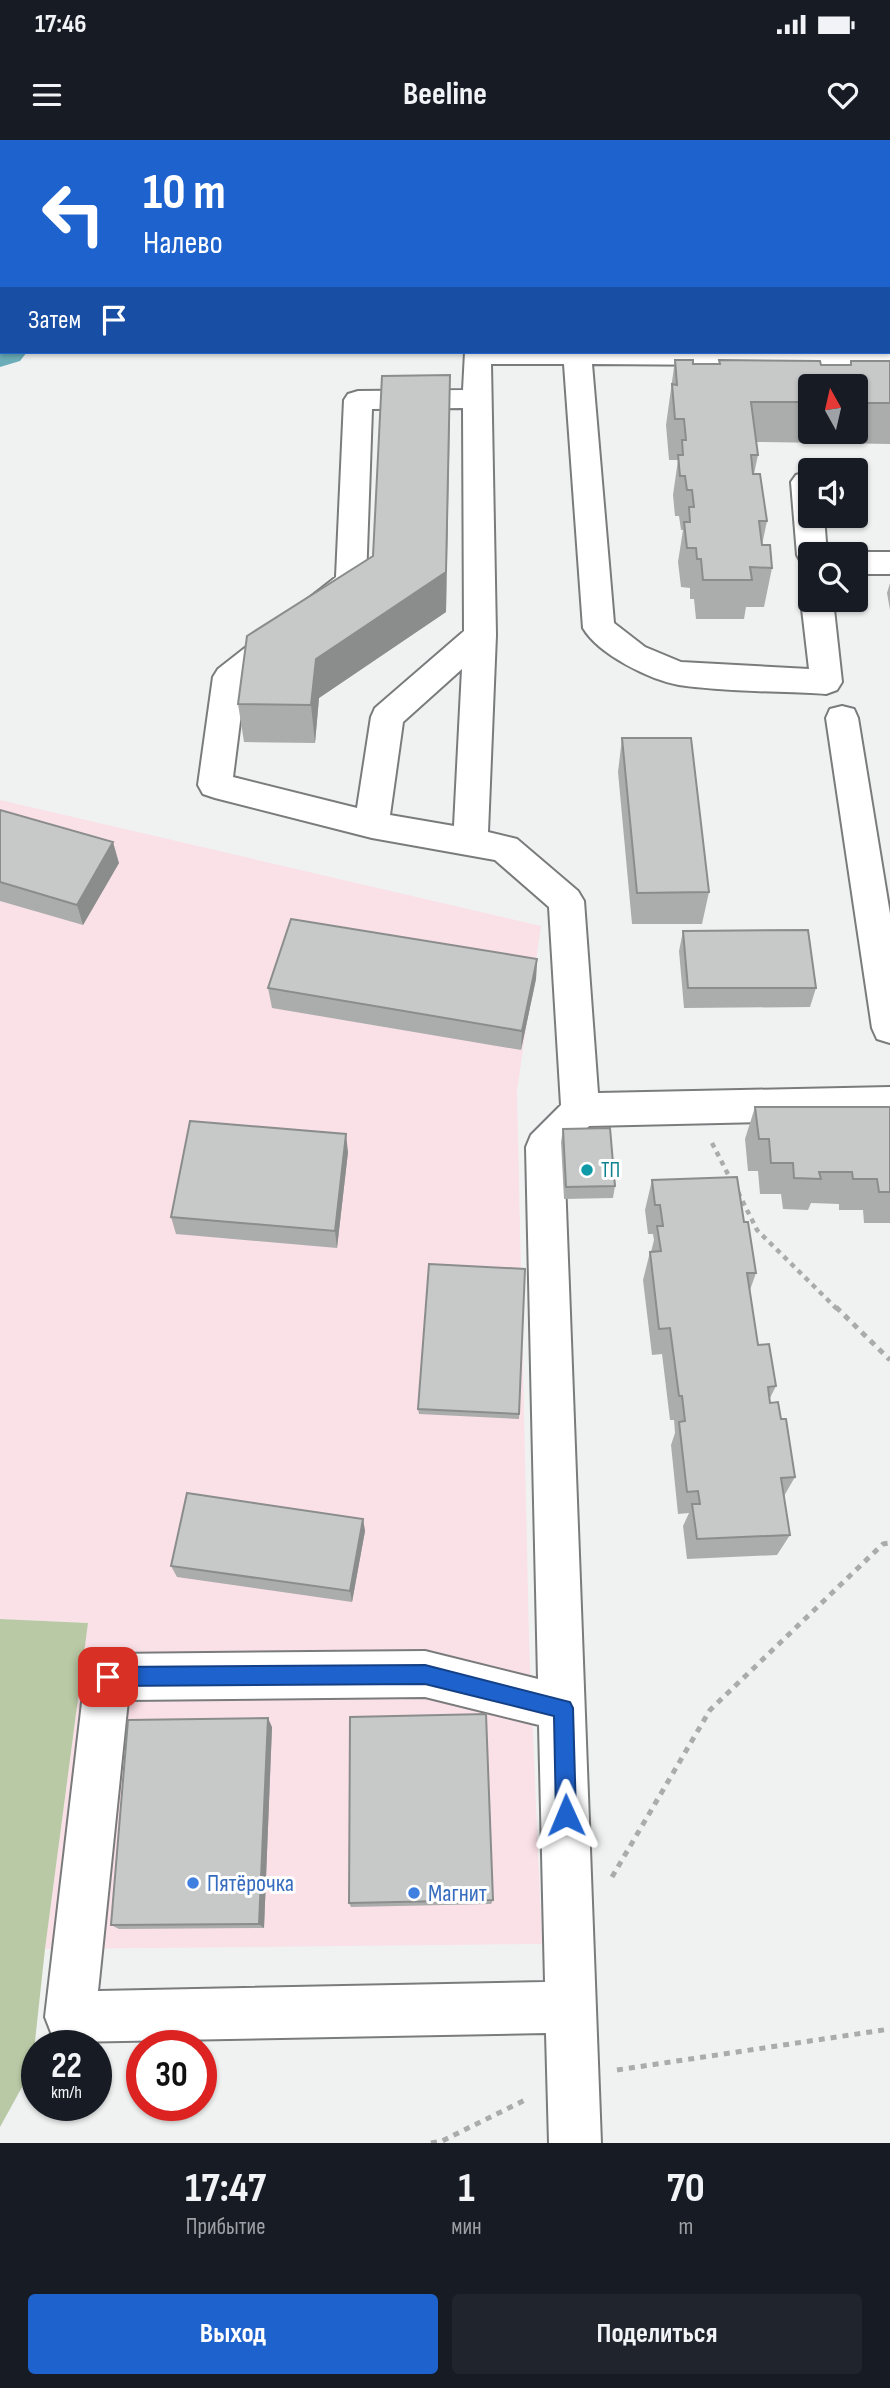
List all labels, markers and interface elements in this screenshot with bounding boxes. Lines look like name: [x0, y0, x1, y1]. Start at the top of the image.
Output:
text: 17:46: [35, 9, 86, 40]
text: Beeline: [403, 75, 487, 114]
icon: menu: [28, 76, 66, 114]
icon: heart: [824, 76, 862, 114]
text: 10 m: [143, 164, 226, 223]
icon: left: [28, 168, 119, 259]
text: Налево: [143, 224, 223, 263]
icon: arrive: [95, 301, 133, 339]
text: Затем: [28, 305, 81, 336]
north arrow: [798, 374, 868, 444]
map controls: [798, 374, 868, 612]
button: sound: [798, 458, 868, 528]
button: search: [798, 542, 868, 612]
place label: ТП: [601, 1158, 620, 1183]
marker: ТП: [579, 1162, 595, 1178]
pin: [78, 1647, 138, 1707]
icon: arrive: [89, 1658, 127, 1696]
position arrow: [529, 1778, 603, 1852]
place label: Пятёрочка: [207, 1869, 294, 1898]
marker: Пятёрочка: [185, 1875, 201, 1891]
place label: Магнит: [428, 1879, 487, 1908]
marker: Магнит: [406, 1885, 422, 1901]
speed limit sign: 30: [126, 2030, 217, 2121]
text: 22: [51, 2045, 82, 2088]
text: km/h: [51, 2082, 82, 2103]
text: 17:47: [185, 2163, 266, 2214]
text: 1: [458, 2163, 475, 2214]
text: 70: [667, 2163, 705, 2214]
text: Прибытие: [186, 2213, 265, 2241]
text: мин: [451, 2213, 482, 2241]
text: m: [678, 2213, 693, 2241]
button: Выход: [28, 2294, 438, 2374]
button: Поделиться: [452, 2294, 862, 2374]

